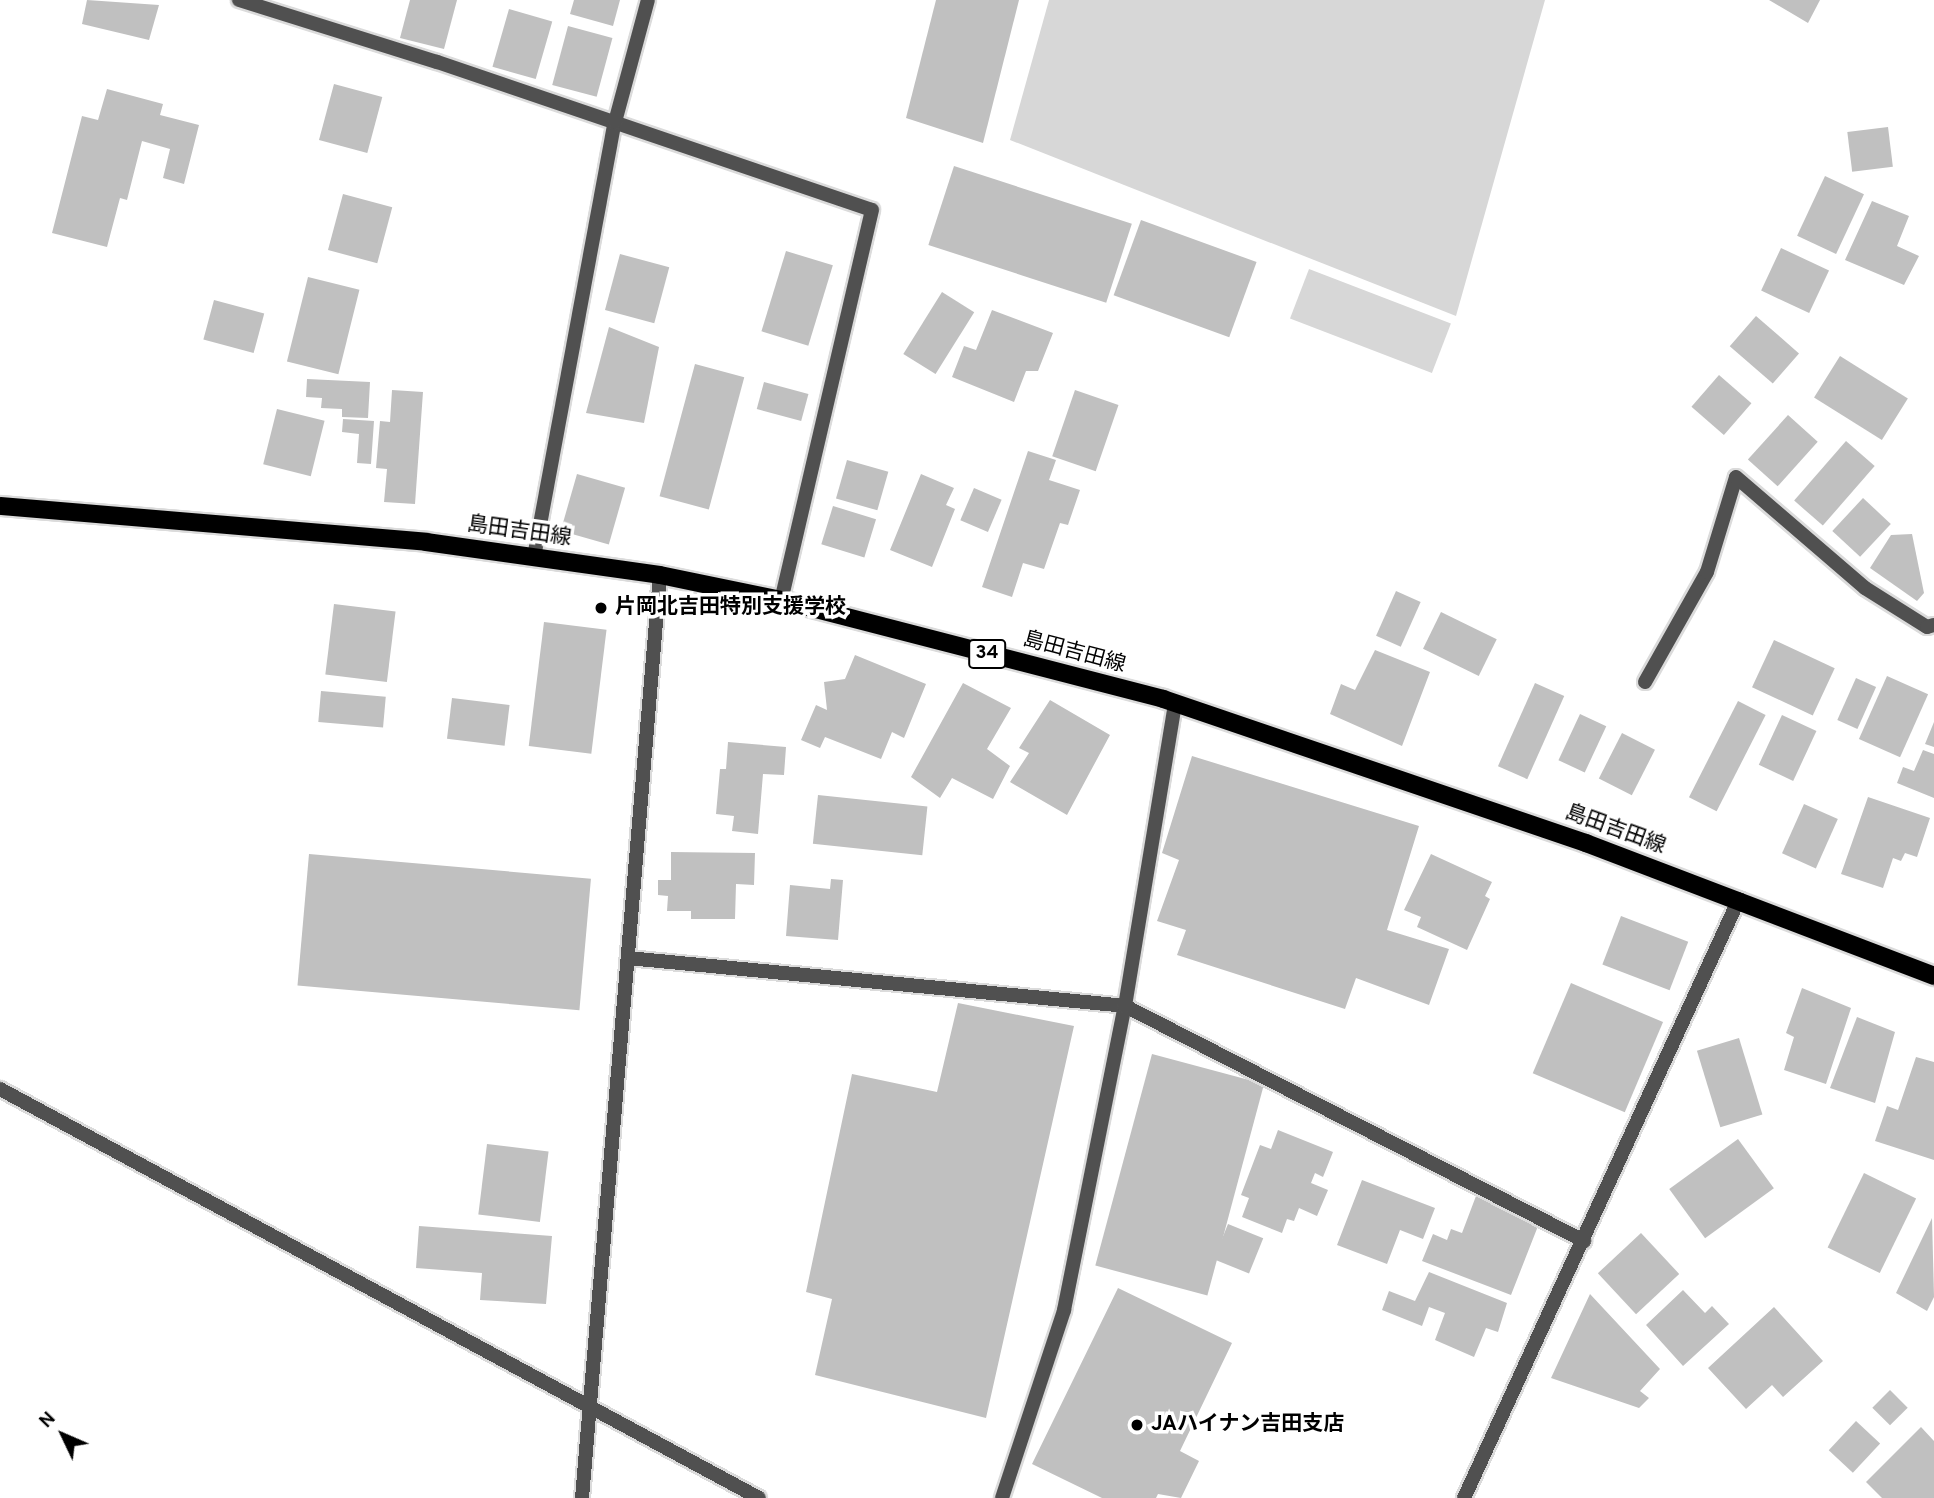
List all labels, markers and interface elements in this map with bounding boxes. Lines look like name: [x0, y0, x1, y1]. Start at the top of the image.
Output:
street label: 島田吉田線: [465, 512, 573, 552]
place label: 片岡北吉田特別支援学校: [615, 595, 846, 621]
marker: 片岡北吉田特別支援学校: [593, 600, 609, 616]
street label: 島田吉田線: [1020, 627, 1128, 679]
road number: 34: [968, 638, 1006, 670]
street label: 島田吉田線: [1561, 800, 1669, 860]
north arrow: [28, 1400, 98, 1470]
text: N: [35, 1407, 61, 1434]
place label: JAハイナン吉田支店: [1151, 1412, 1345, 1438]
marker: JAハイナン吉田支店: [1129, 1417, 1145, 1433]

